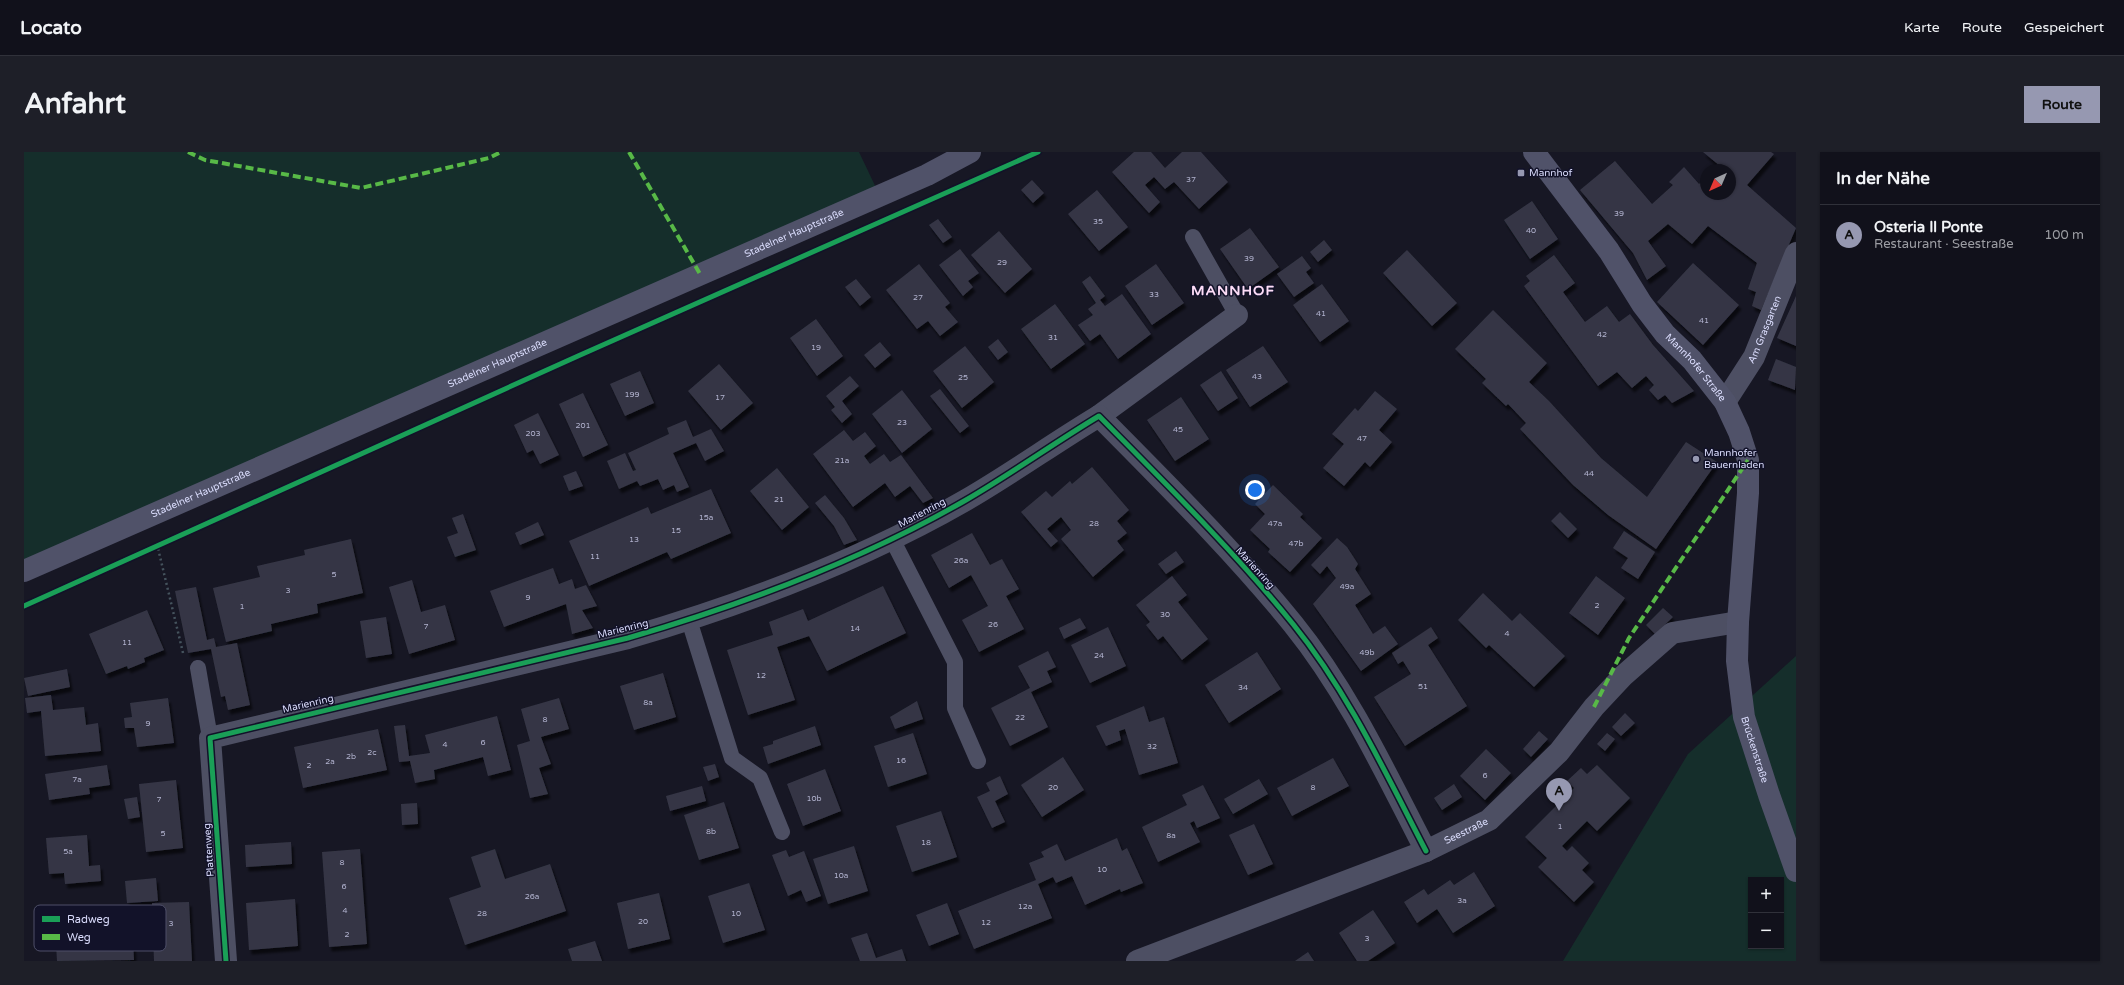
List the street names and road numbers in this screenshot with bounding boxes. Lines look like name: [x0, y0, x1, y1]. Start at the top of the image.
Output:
street label: Stadelner Hauptstraße: [743, 206, 846, 260]
street label: Am Grasgarten: [1745, 294, 1784, 366]
street label: Mannhofer Straße: [1663, 331, 1729, 404]
street label: Stadelner Hauptstraße: [446, 336, 549, 390]
street label: Stadelner Hauptstraße: [149, 466, 253, 521]
street label: Marienring: [896, 495, 948, 531]
street label: Marienring: [1233, 545, 1277, 591]
street label: Marienring: [596, 617, 650, 641]
street label: Marienring: [281, 692, 335, 716]
street label: Brückenstraße: [1738, 715, 1771, 785]
street label: Seestraße: [1442, 815, 1490, 847]
street label: Plattenweg: [201, 823, 217, 877]

